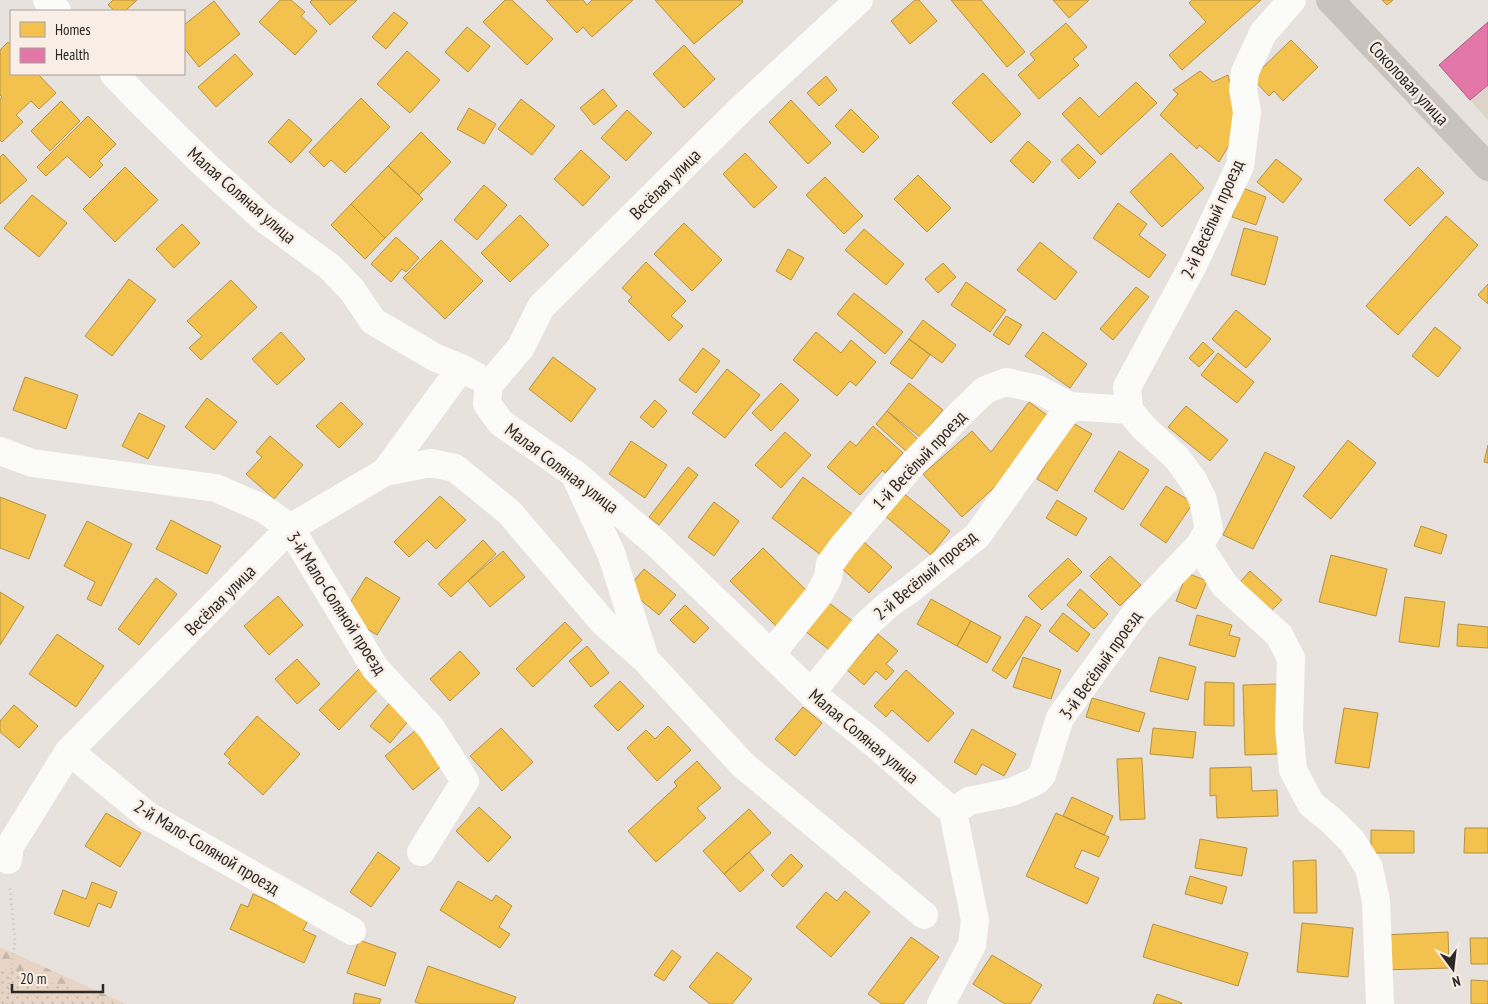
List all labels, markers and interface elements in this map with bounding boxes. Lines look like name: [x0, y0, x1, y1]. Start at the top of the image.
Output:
legend: [10, 10, 185, 75]
text: Homes: [55, 20, 91, 39]
street label: Соколовая улица: [1364, 36, 1454, 130]
text: Health: [55, 45, 89, 64]
street label: Малая Соляная улица: [183, 142, 301, 248]
street label: Весёлая улица: [625, 144, 705, 224]
street label: 2-й Весёлый проезд: [1176, 156, 1249, 282]
street label: 1-й Весёлый проезд: [867, 405, 971, 515]
street label: Малая Соляная улица: [501, 418, 623, 518]
street label: 2-й Весёлый проезд: [869, 525, 981, 625]
street label: 3-й Мало-Соляной проезд: [282, 527, 392, 679]
street label: Весёлая улица: [180, 560, 260, 640]
street label: 3-й Весёлый проезд: [1054, 606, 1146, 724]
street label: Малая Соляная улица: [804, 683, 924, 789]
street label: 2-й Мало-Соляной проезд: [130, 794, 284, 900]
north arrow: [1428, 944, 1478, 994]
scale bar: [12, 962, 104, 994]
text: 20 m: [20, 969, 46, 988]
text: N: [1450, 972, 1462, 991]

